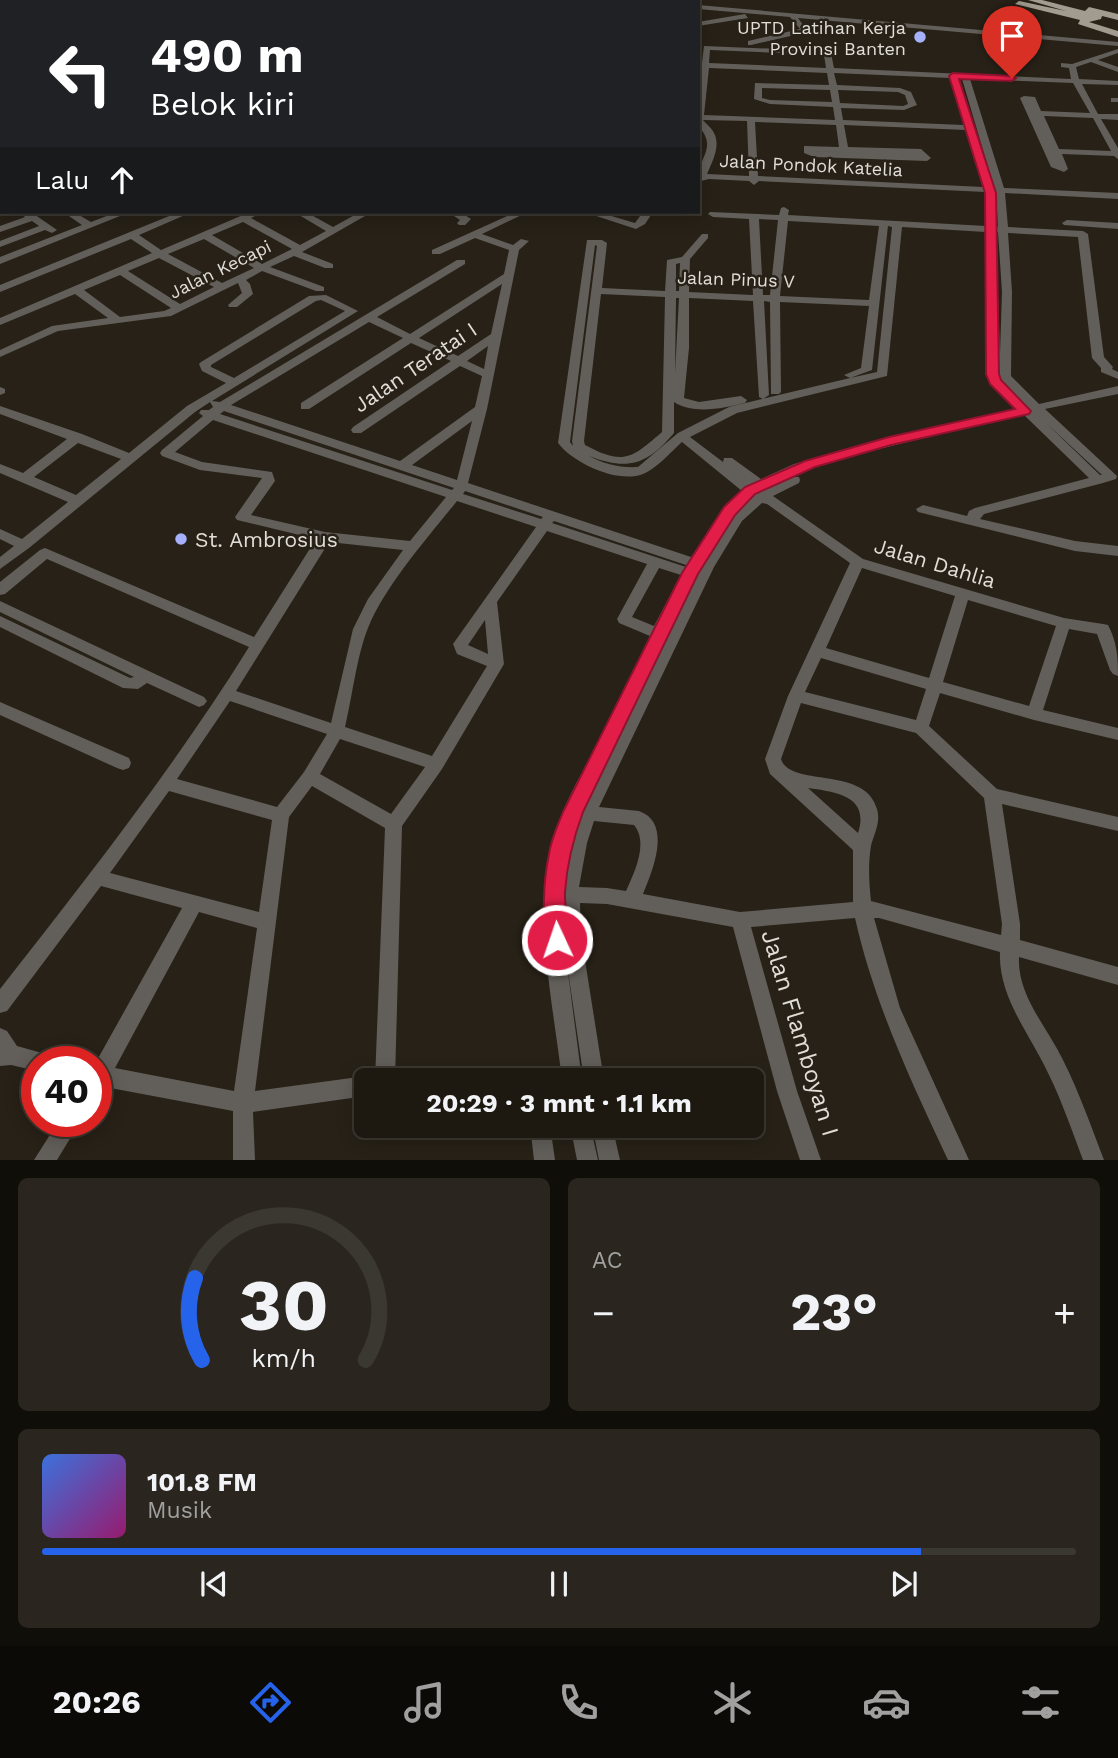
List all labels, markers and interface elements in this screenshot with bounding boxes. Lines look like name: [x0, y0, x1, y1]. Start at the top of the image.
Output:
pin: [982, 6, 1042, 78]
place label: UPTD Latihan Kerja Provinsi Banten: [737, 17, 906, 59]
icon: arrive: [993, 17, 1031, 55]
text: 490 m: [150, 26, 304, 84]
icon: left: [35, 28, 126, 119]
marker: UPTD Latihan Kerja Provinsi Banten: [912, 29, 928, 45]
text: Belok kiri: [150, 85, 295, 123]
street label: Jalan Pondok Katelia: [719, 150, 903, 180]
icon: ahead: [103, 161, 141, 199]
text: Lalu: [35, 165, 89, 195]
street label: Jalan Kecapi: [166, 235, 274, 303]
street label: Jalan Pinus V: [677, 266, 796, 292]
street label: Jalan Teratai I: [349, 317, 481, 417]
place label: St. Ambrosius: [195, 527, 338, 552]
marker: St. Ambrosius: [173, 531, 189, 547]
street label: Jalan Dahlia: [871, 533, 999, 593]
position arrow: [520, 903, 594, 977]
street label: Jalan Flamboyan I: [755, 927, 845, 1139]
speed limit sign: 40: [21, 1046, 112, 1137]
text: 20:29 · 3 mnt · 1.1 km: [426, 1088, 692, 1118]
text: AC: [592, 1247, 622, 1274]
text: 30: [239, 1263, 329, 1349]
text: 23°: [790, 1282, 878, 1343]
text: −: [592, 1291, 615, 1335]
text: +: [1053, 1291, 1076, 1335]
text: km/h: [252, 1344, 316, 1373]
text: 101.8 FM: [147, 1467, 257, 1497]
text: Musik: [147, 1497, 212, 1524]
icon: previous: [195, 1565, 233, 1603]
icon: pause: [540, 1565, 578, 1603]
icon: next: [885, 1565, 923, 1603]
icon: directions: [246, 1678, 295, 1727]
icon: music: [400, 1678, 449, 1727]
icon: phone: [554, 1678, 603, 1727]
icon: climate: [708, 1678, 757, 1727]
icon: car: [862, 1678, 911, 1727]
icon: filters: [1016, 1678, 1065, 1727]
text: 20:26: [53, 1683, 141, 1721]

